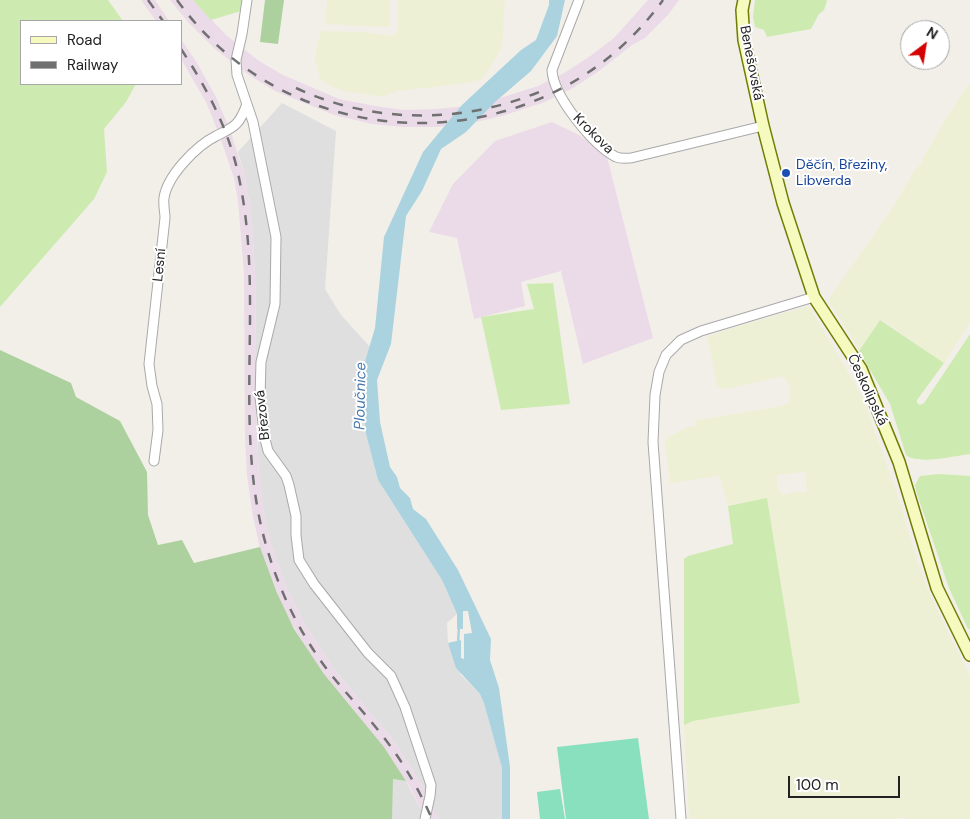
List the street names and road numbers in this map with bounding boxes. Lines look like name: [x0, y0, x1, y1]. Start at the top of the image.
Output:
street label: Benešovská: [736, 24, 766, 102]
street label: Krokova: [569, 110, 617, 158]
street label: Lesní: [150, 248, 170, 282]
street label: Českolipská: [843, 352, 891, 428]
street label: Březová: [252, 389, 274, 441]

